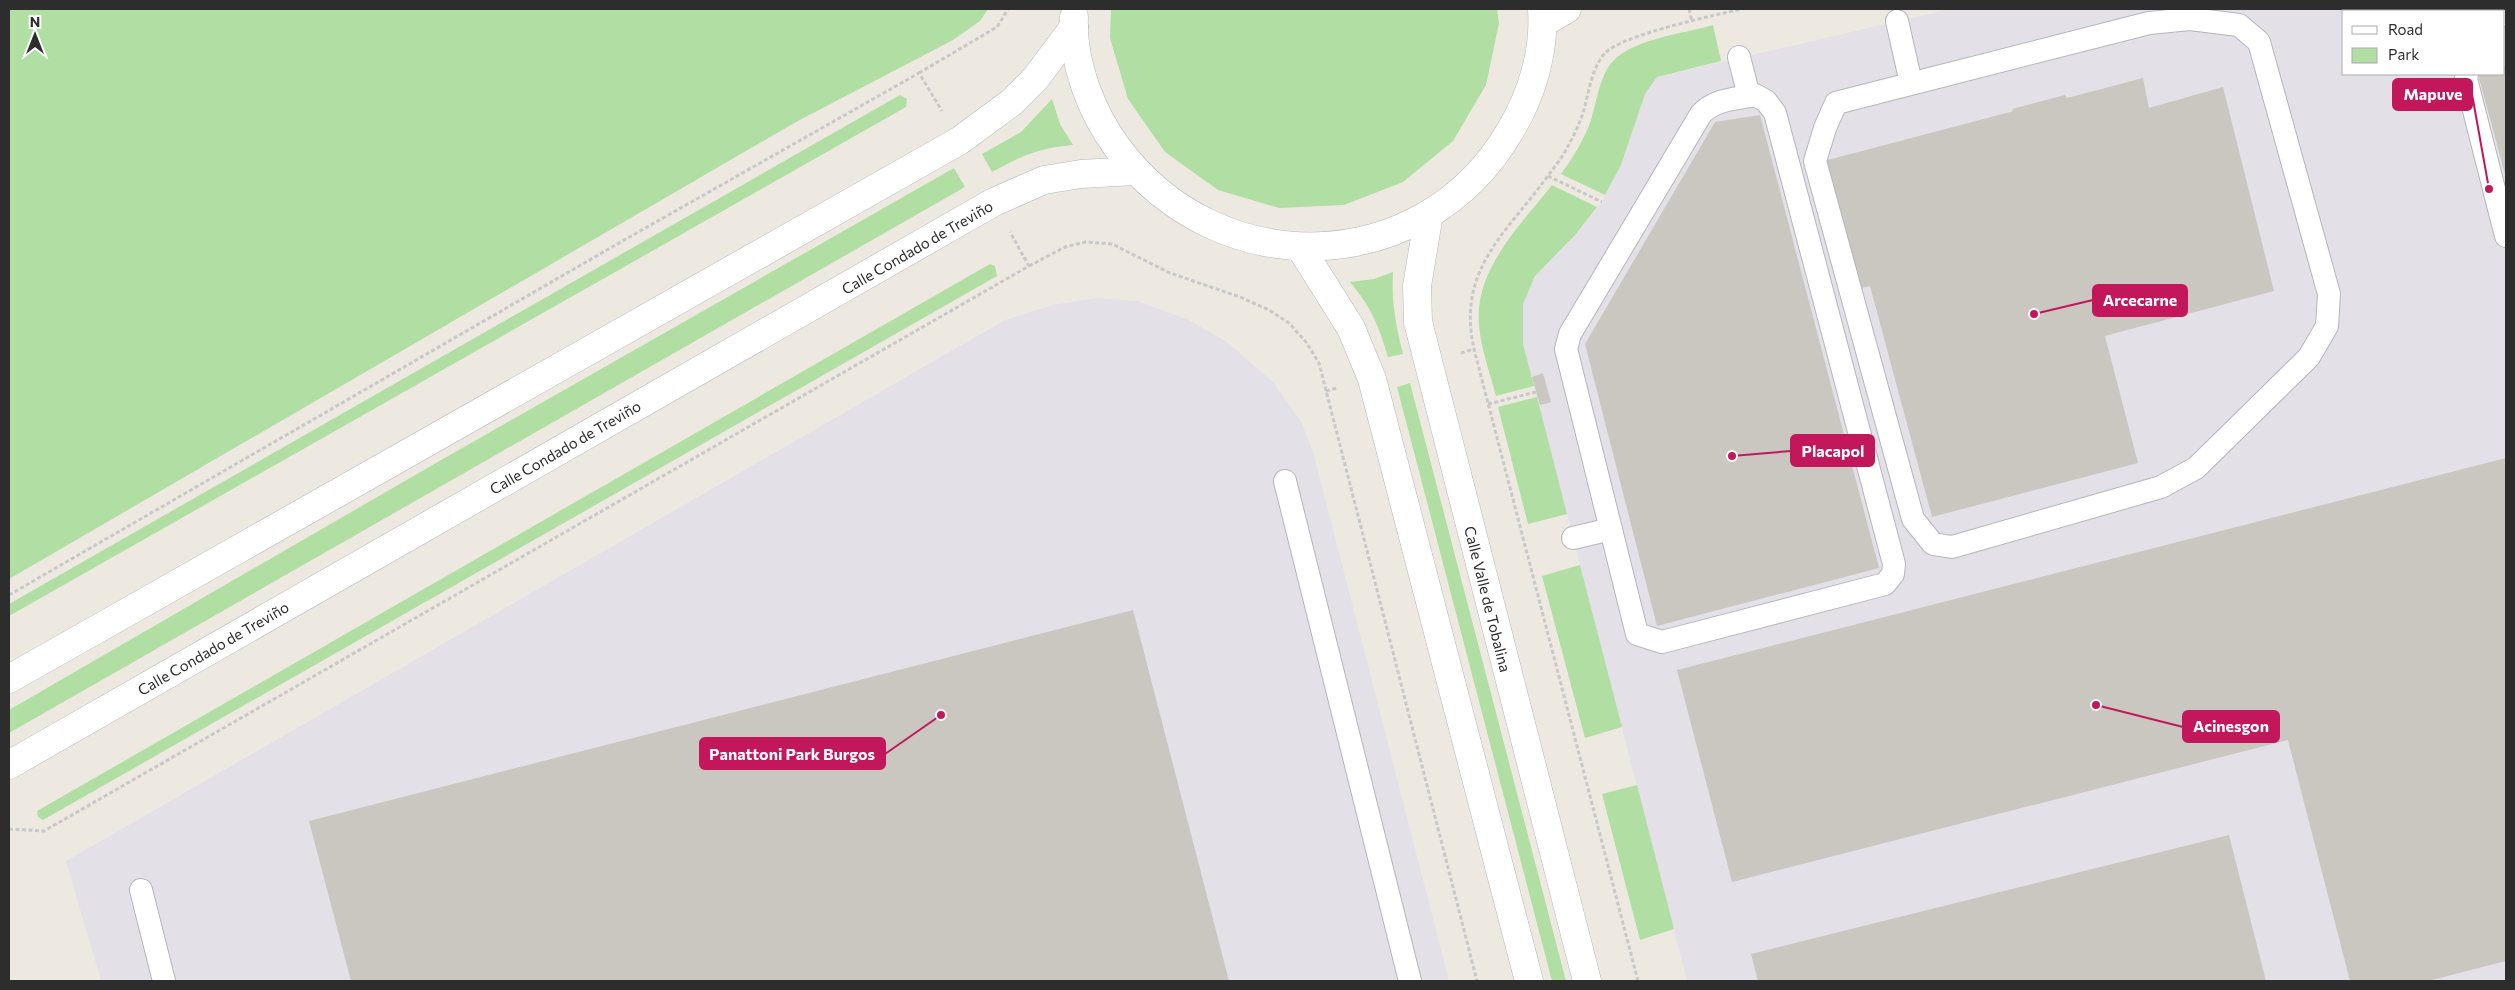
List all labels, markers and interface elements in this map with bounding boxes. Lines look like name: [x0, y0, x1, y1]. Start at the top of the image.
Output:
north arrow: [10, 10, 60, 60]
legend: [2342, 10, 2505, 75]
text: N: [30, 13, 40, 30]
text: Road: [2388, 20, 2423, 38]
text: Park: [2388, 45, 2419, 63]
callout: Mapuve: [2393, 79, 2472, 110]
text: Mapuve: [2403, 84, 2463, 103]
street label: Calle Condado de Treviño: [838, 196, 996, 298]
callout: Arcecarne: [2093, 285, 2187, 316]
text: Arcecarne: [2103, 290, 2177, 309]
street label: Calle Condado de Treviño: [486, 396, 644, 498]
callout: Placapol: [1791, 435, 1874, 466]
text: Placapol: [1802, 441, 1864, 460]
street label: Calle Valle de Tobalina: [1461, 524, 1515, 674]
street label: Calle Condado de Treviño: [134, 597, 292, 699]
callout: Acinesgon: [2183, 711, 2279, 742]
text: Acinesgon: [2193, 716, 2269, 735]
callout: Panattoni Park Burgos: [700, 738, 885, 769]
text: Panattoni Park Burgos: [709, 744, 875, 763]

